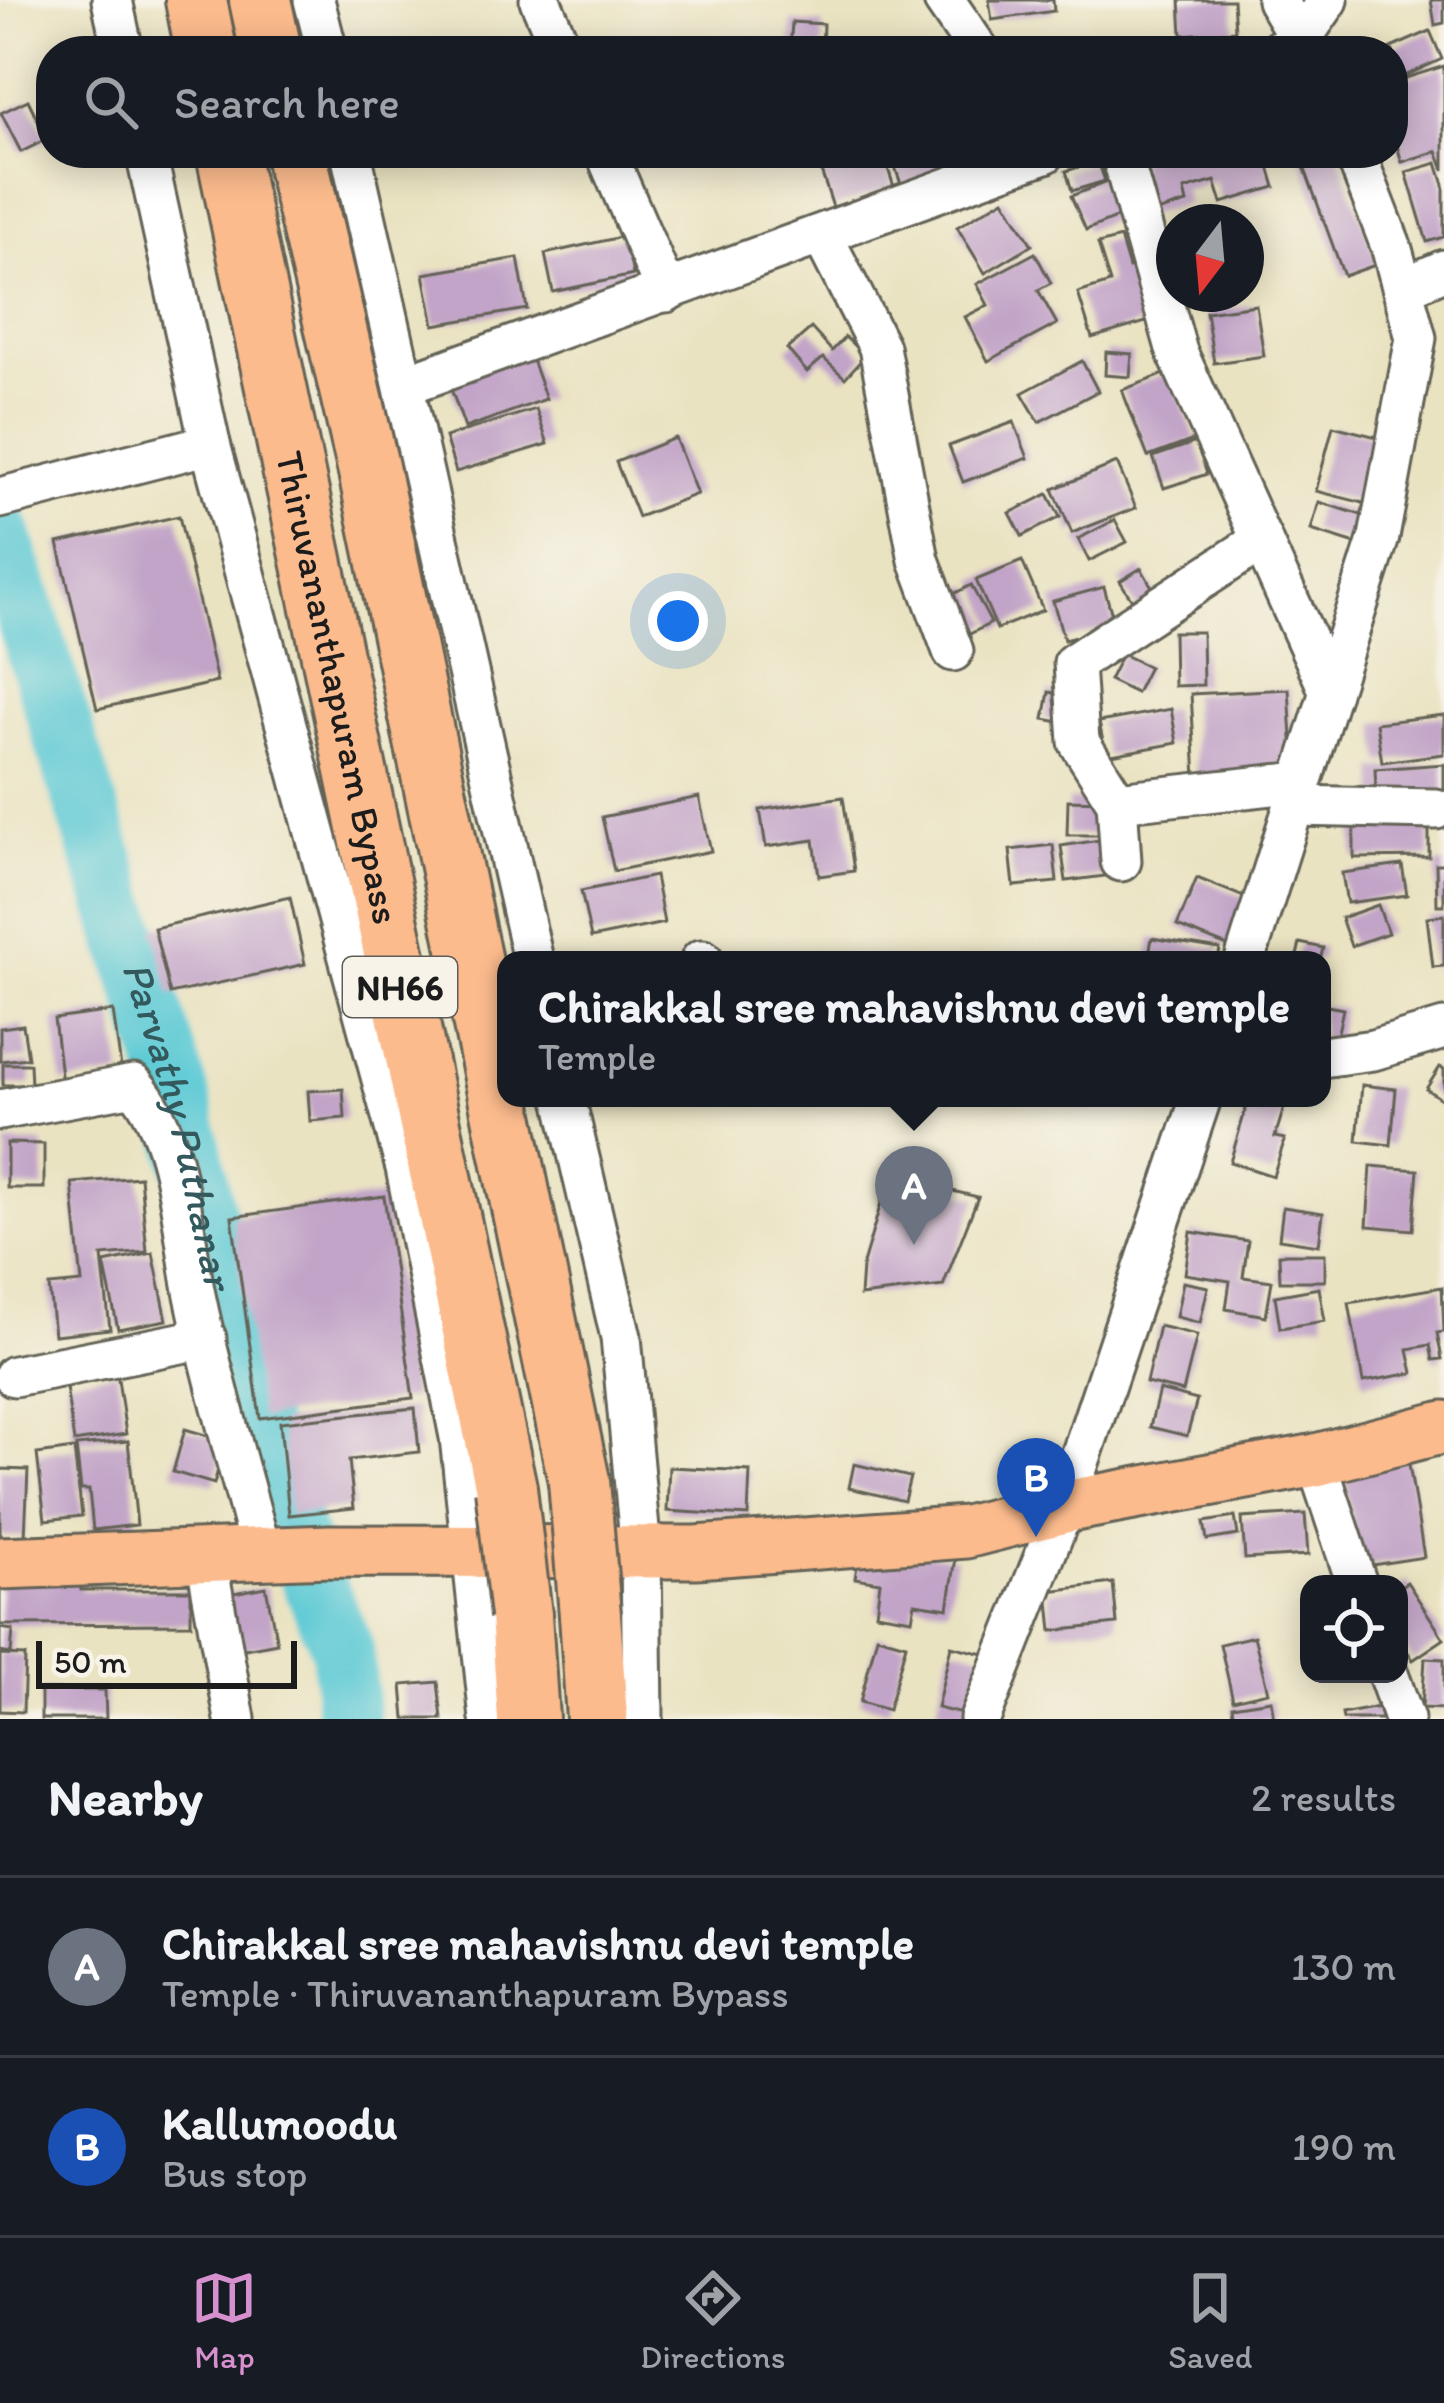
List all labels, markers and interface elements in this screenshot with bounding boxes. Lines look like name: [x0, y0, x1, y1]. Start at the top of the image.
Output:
search box: [36, 36, 1408, 168]
icon: search: [78, 69, 144, 135]
text: Search here: [174, 75, 400, 129]
north arrow: [1156, 204, 1264, 312]
street label: Thiruvananthapuram Bypass: [266, 447, 411, 928]
your location: [648, 591, 708, 651]
popup: [497, 951, 1331, 1107]
water label: Parvathy Puthanar: [112, 955, 246, 1298]
road number: NH66: [343, 957, 457, 1017]
text: Chirakkal sree mahavishnu devi temple: [538, 979, 1290, 1033]
text: Temple: [538, 1033, 656, 1080]
pin: A: [875, 1146, 953, 1245]
pin: B: [997, 1438, 1075, 1537]
map controls: [1300, 1575, 1408, 1683]
button: locate: [1300, 1575, 1408, 1683]
scale bar: [36, 1635, 297, 1688]
text: 50 m: [54, 1642, 127, 1681]
text: Nearby: [48, 1767, 203, 1828]
text: 2 results: [1251, 1774, 1396, 1821]
text: Chirakkal sree mahavishnu devi temple: [162, 1916, 914, 1970]
text: A: [75, 1943, 99, 1990]
text: 130 m: [1291, 1943, 1396, 1990]
text: Temple · Thiruvananthapuram Bypass: [162, 1970, 789, 2017]
text: Kallumoodu: [162, 2096, 397, 2150]
text: B: [74, 2123, 100, 2170]
text: 190 m: [1292, 2123, 1396, 2170]
text: Bus stop: [162, 2150, 307, 2197]
tab: Map: [191, 2265, 257, 2376]
tab: Directions: [640, 2265, 785, 2376]
tab: Saved: [1168, 2265, 1253, 2376]

